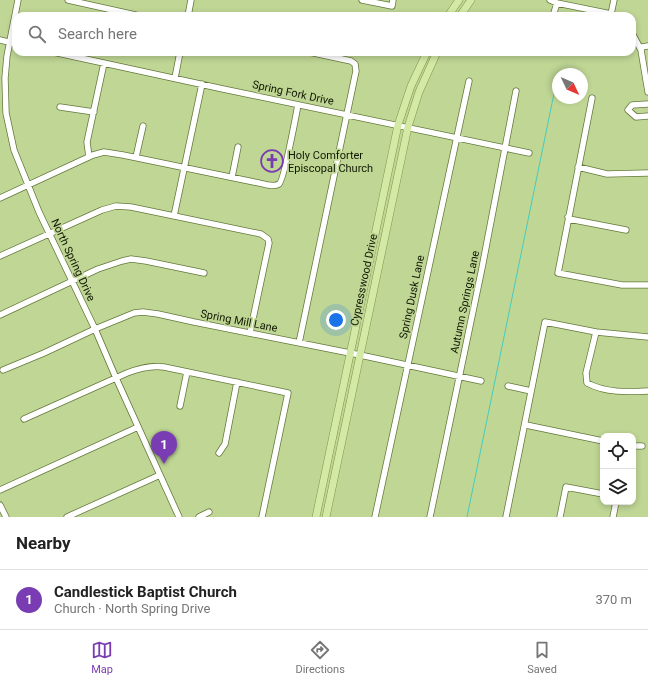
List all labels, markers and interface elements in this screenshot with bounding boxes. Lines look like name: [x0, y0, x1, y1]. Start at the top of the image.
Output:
search box: [12, 12, 636, 56]
icon: search: [26, 23, 48, 45]
text: Search here: [58, 25, 137, 43]
north arrow: [552, 68, 588, 104]
street label: Spring Fork Drive: [251, 78, 335, 108]
church icon: Holy Comforter Episcopal Church: [259, 148, 285, 174]
place label: Holy Comforter Episcopal Church: [288, 149, 373, 175]
street label: North Spring Drive: [48, 217, 98, 303]
street label: Cypresswood Drive: [348, 233, 380, 327]
street label: Autumn Springs Lane: [448, 249, 482, 355]
street label: Spring Dusk Lane: [397, 254, 427, 340]
street label: Spring Mill Lane: [199, 307, 279, 335]
your location: [326, 310, 346, 330]
pin: 1: [151, 431, 177, 464]
map controls: [600, 433, 636, 505]
button: locate: [600, 433, 636, 469]
button: layers: [600, 469, 636, 505]
text: Nearby: [16, 533, 71, 553]
text: Candlestick Baptist Church: [54, 583, 237, 601]
text: 1: [25, 592, 33, 607]
text: 370 m: [595, 592, 632, 607]
text: Church · North Spring Drive: [54, 601, 210, 616]
tab: Map: [91, 639, 113, 676]
tab: Directions: [295, 639, 345, 676]
tab: Saved: [527, 639, 557, 676]

